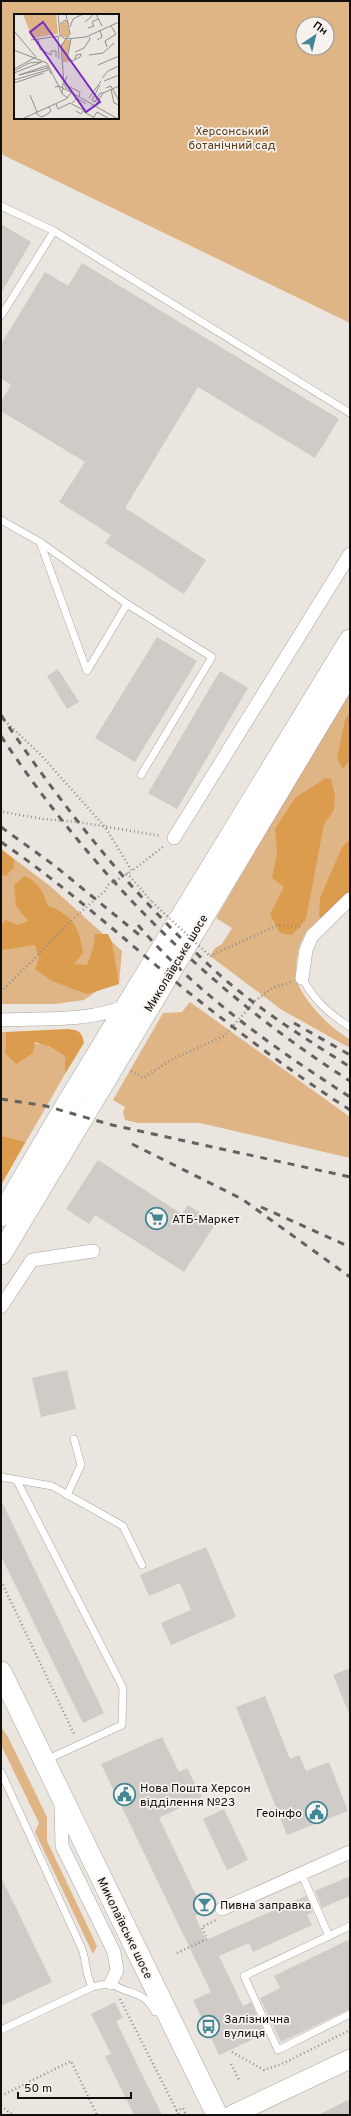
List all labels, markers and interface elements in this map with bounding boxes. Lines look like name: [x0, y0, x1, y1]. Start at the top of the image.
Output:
inset map: [14, 14, 119, 119]
north arrow: [295, 16, 335, 56]
text: Пн: [310, 19, 330, 39]
park label: Херсонський ботанічний сад: [188, 124, 276, 154]
street label: Миколаївське шосе: [141, 912, 212, 1015]
supermarket icon: АТБ-Маркет: [143, 1206, 169, 1232]
place label: АТБ-Маркет: [172, 1212, 240, 1228]
place label: Нова Пошта Херсон відділення №23: [140, 1781, 251, 1811]
public building icon: Нова Пошта Херсон відділення №23: [111, 1782, 137, 1808]
public building icon: Геоінфо: [304, 1800, 330, 1826]
place label: Геоінфо: [256, 1806, 302, 1822]
street label: Миколаївське шосе: [93, 1875, 156, 1982]
bar icon: Пивна заправка: [191, 1892, 217, 1918]
place label: Пивна заправка: [220, 1898, 311, 1914]
place label: Залізнична вулиця: [224, 2012, 290, 2042]
bus stop icon: Залізнична вулиця: [196, 2013, 222, 2039]
scale bar: [18, 2074, 131, 2100]
text: 50 m: [24, 2081, 52, 2097]

